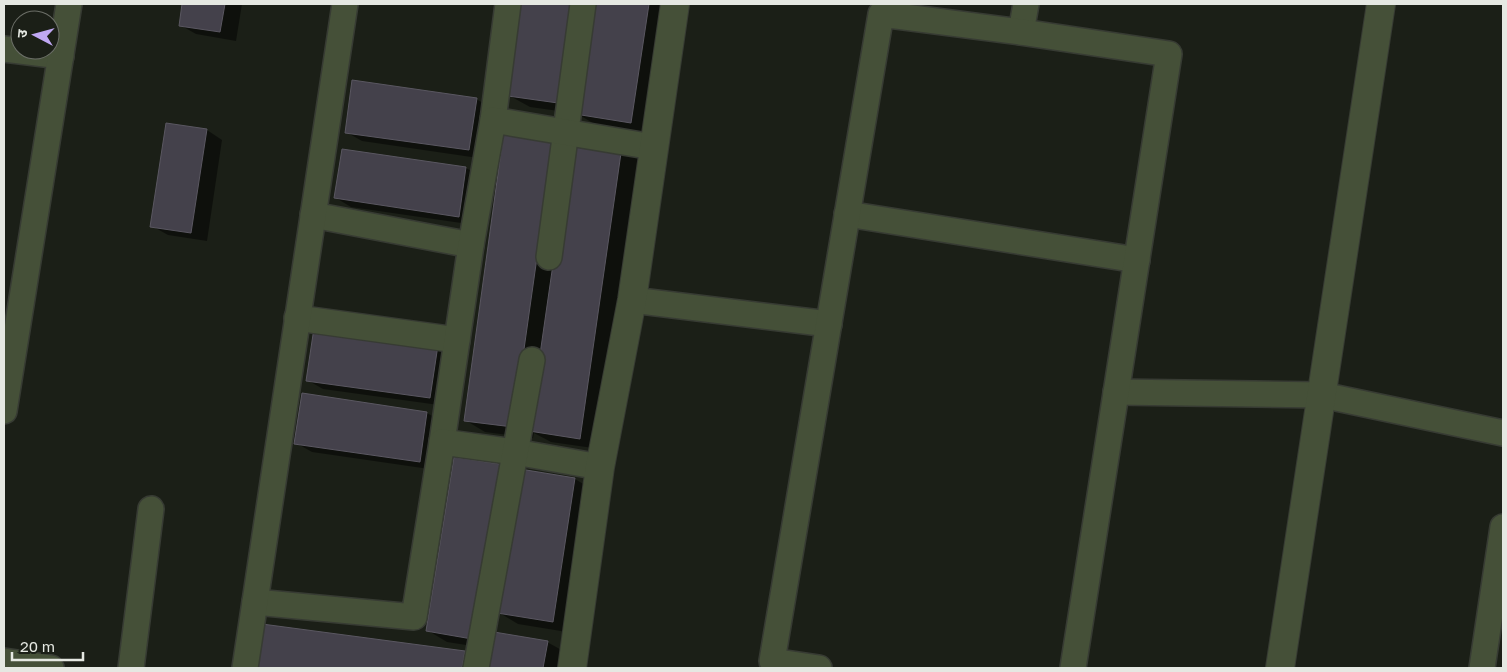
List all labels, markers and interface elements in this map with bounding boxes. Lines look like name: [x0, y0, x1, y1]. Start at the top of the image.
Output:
north arrow: [10, 10, 60, 60]
text: उ: [13, 28, 31, 39]
scale bar: [12, 630, 84, 662]
text: 20 m: [20, 637, 55, 655]

